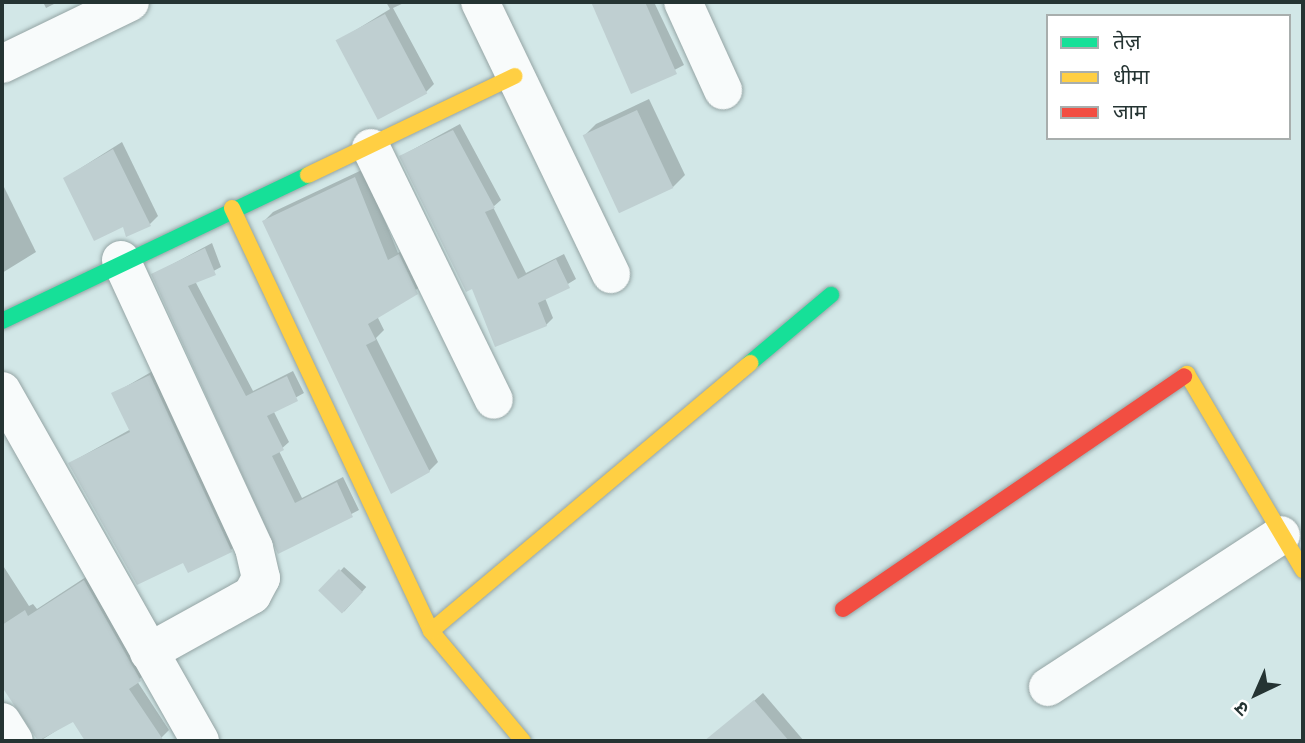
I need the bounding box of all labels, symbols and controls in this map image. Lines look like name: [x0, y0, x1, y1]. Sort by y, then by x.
legend: [1046, 14, 1291, 140]
text: तेज़: [1113, 28, 1141, 55]
text: धीमा: [1113, 63, 1149, 90]
text: जाम: [1113, 98, 1147, 125]
north arrow: [1221, 659, 1291, 729]
text: उ: [1229, 697, 1254, 722]

